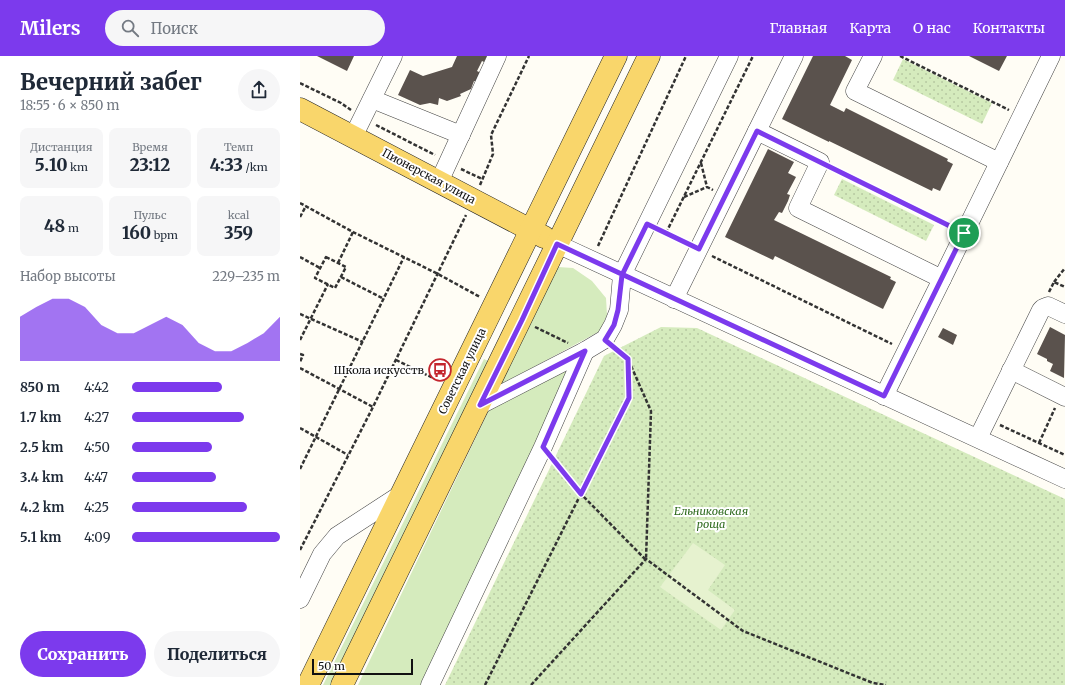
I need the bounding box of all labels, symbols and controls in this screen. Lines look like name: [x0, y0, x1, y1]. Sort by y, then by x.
search box: [105, 10, 385, 46]
text: Milers: [20, 16, 81, 40]
icon: search: [119, 17, 141, 39]
text: Поиск: [151, 19, 198, 38]
text: Главная: [769, 19, 827, 37]
text: Карта: [849, 19, 891, 37]
text: О нас: [913, 19, 951, 37]
text: Контакты: [973, 19, 1045, 37]
text: Вечерний забег: [20, 68, 202, 96]
button: share: [238, 69, 280, 111]
text: 18:55 · 6 × 850 m: [20, 97, 119, 114]
text: Дистанция: [30, 140, 92, 154]
text: Время: [132, 140, 168, 154]
text: Темп: [224, 140, 253, 154]
street label: Пионерская улица: [380, 145, 478, 207]
text: 5.10: [35, 154, 67, 176]
text: 23:12: [130, 154, 170, 176]
text: 4:33: [210, 154, 243, 176]
text: km: [67, 160, 88, 174]
text: /km: [243, 160, 268, 174]
text: Пульс: [133, 208, 167, 222]
text: kcal: [228, 208, 249, 222]
text: 48: [44, 215, 65, 237]
pin: [947, 216, 981, 250]
text: m: [65, 221, 79, 235]
text: 160: [122, 222, 151, 244]
text: 359: [224, 222, 253, 244]
icon: arrive: [953, 222, 975, 244]
text: bpm: [151, 228, 178, 242]
text: Набор высоты: [20, 268, 116, 285]
text: 229–235 m: [212, 268, 280, 285]
street label: Советская улица: [435, 326, 489, 416]
bus stop icon: Школа искусств: [427, 357, 453, 383]
place label: Школа искусств: [333, 363, 425, 377]
text: 850 m: [20, 379, 60, 396]
text: 4:42: [84, 379, 109, 396]
text: 1.7 km: [20, 409, 61, 426]
text: 4:27: [84, 409, 109, 426]
text: 2.5 km: [20, 439, 63, 456]
text: 4:50: [84, 439, 110, 456]
text: 3.4 km: [20, 469, 63, 486]
text: 4:47: [84, 469, 108, 486]
text: 4.2 km: [20, 499, 64, 516]
text: 4:25: [84, 499, 109, 516]
park label: Ельниковская роща: [674, 504, 748, 531]
text: 5.1 km: [20, 529, 61, 546]
text: 4:09: [84, 529, 111, 546]
button: Сохранить: [20, 631, 146, 677]
button: Поделиться: [154, 631, 280, 677]
scale bar: [312, 657, 413, 676]
text: 50 m: [318, 659, 345, 673]

